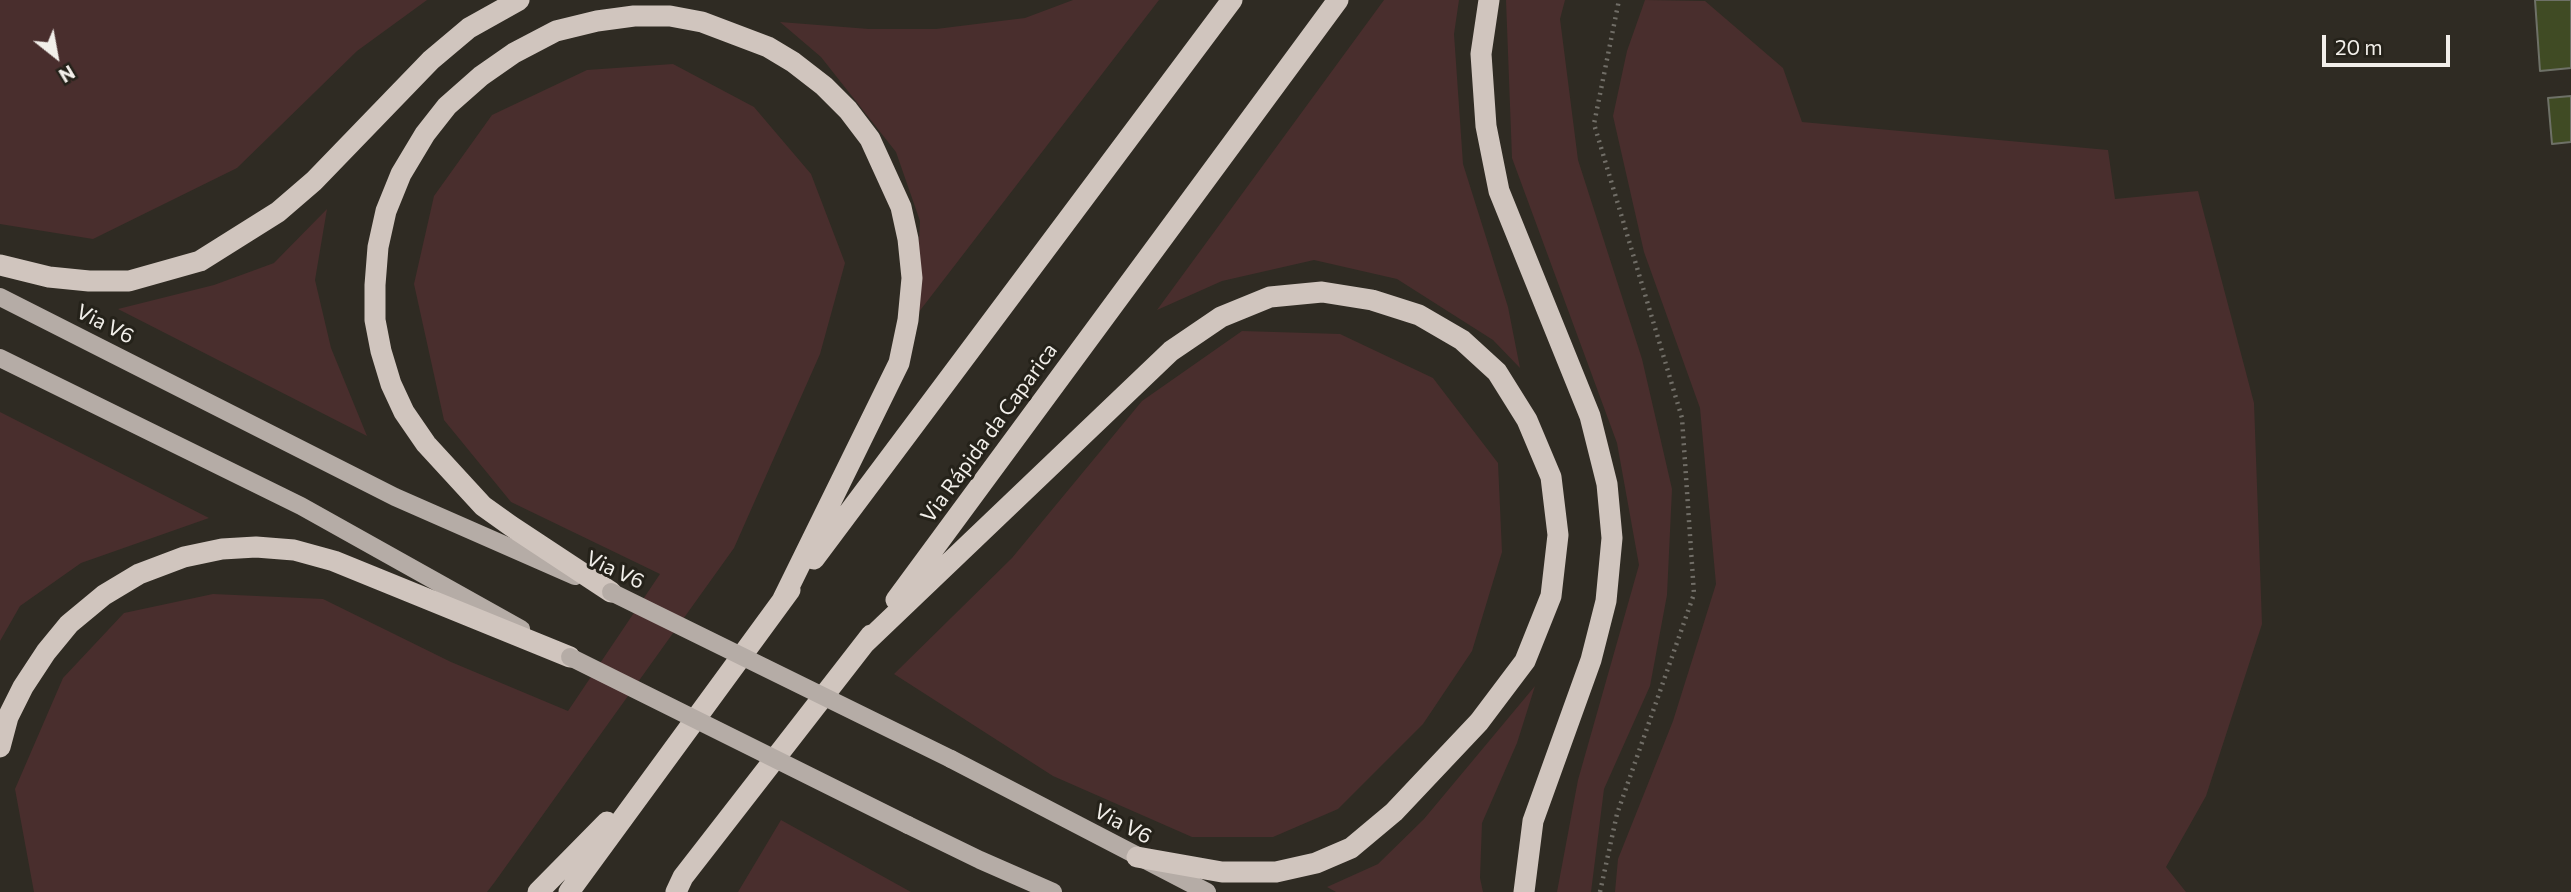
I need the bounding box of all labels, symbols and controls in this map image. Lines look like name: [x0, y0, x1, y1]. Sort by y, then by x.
north arrow: [21, 21, 91, 91]
scale bar: [2326, 21, 2454, 65]
text: 20 m: [2335, 34, 2383, 59]
text: N: [55, 61, 79, 88]
street label: Via V6: [72, 299, 138, 349]
street label: Via Rápida da Caparica: [915, 338, 1063, 528]
street label: Via V6: [582, 546, 648, 594]
street label: Via V6: [1090, 798, 1156, 850]

